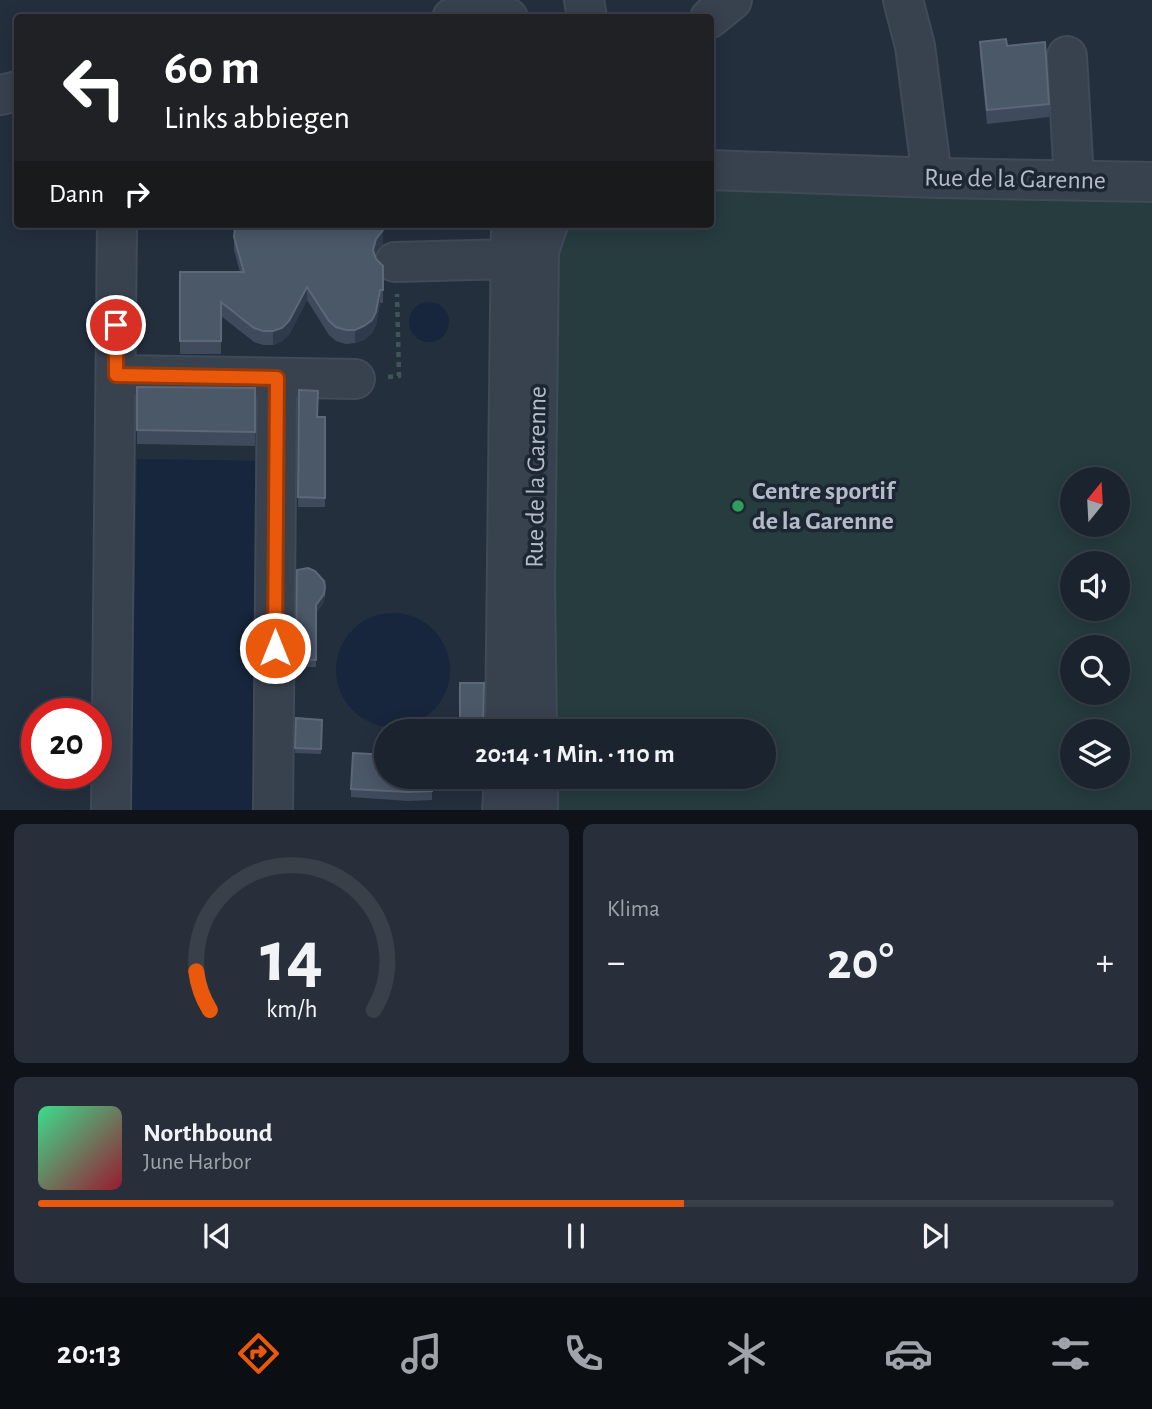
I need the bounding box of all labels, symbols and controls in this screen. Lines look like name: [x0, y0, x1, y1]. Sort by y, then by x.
icon: left: [49, 42, 140, 133]
text: 60 m: [164, 44, 260, 93]
text: Links abbiegen: [164, 102, 350, 134]
street label: Rue de la Garenne: [924, 164, 1106, 194]
icon: right: [118, 175, 156, 213]
text: Dann: [49, 181, 104, 207]
pin: [86, 295, 146, 355]
icon: arrive: [97, 306, 135, 344]
street label: Rue de la Garenne: [521, 386, 551, 568]
north arrow: [1060, 467, 1130, 537]
map controls: [1060, 467, 1130, 789]
place label: Centre sportif de la Garenne: [752, 478, 897, 534]
marker: Centre sportif de la Garenne: [730, 498, 746, 514]
button: sound: [1060, 551, 1130, 621]
position arrow: [238, 611, 312, 685]
button: search: [1060, 635, 1130, 705]
speed limit sign: 20: [21, 698, 112, 789]
button: layers: [1060, 719, 1130, 789]
text: 20:14 · 1 Min. · 110 m: [475, 741, 675, 767]
text: Klima: [607, 898, 660, 921]
text: 14: [260, 922, 323, 995]
text: 20°: [827, 936, 894, 988]
text: −: [607, 944, 625, 982]
text: +: [1096, 944, 1114, 982]
text: km/h: [266, 996, 317, 1021]
text: Northbound: [143, 1120, 272, 1146]
text: June Harbor: [143, 1151, 251, 1174]
icon: previous: [198, 1217, 236, 1255]
icon: pause: [557, 1217, 595, 1255]
icon: next: [916, 1217, 954, 1255]
icon: directions: [234, 1329, 283, 1378]
icon: music: [397, 1329, 446, 1378]
icon: phone: [559, 1329, 608, 1378]
icon: climate: [722, 1329, 771, 1378]
icon: car: [884, 1329, 933, 1378]
icon: filters: [1046, 1329, 1095, 1378]
text: 20:13: [57, 1337, 121, 1369]

